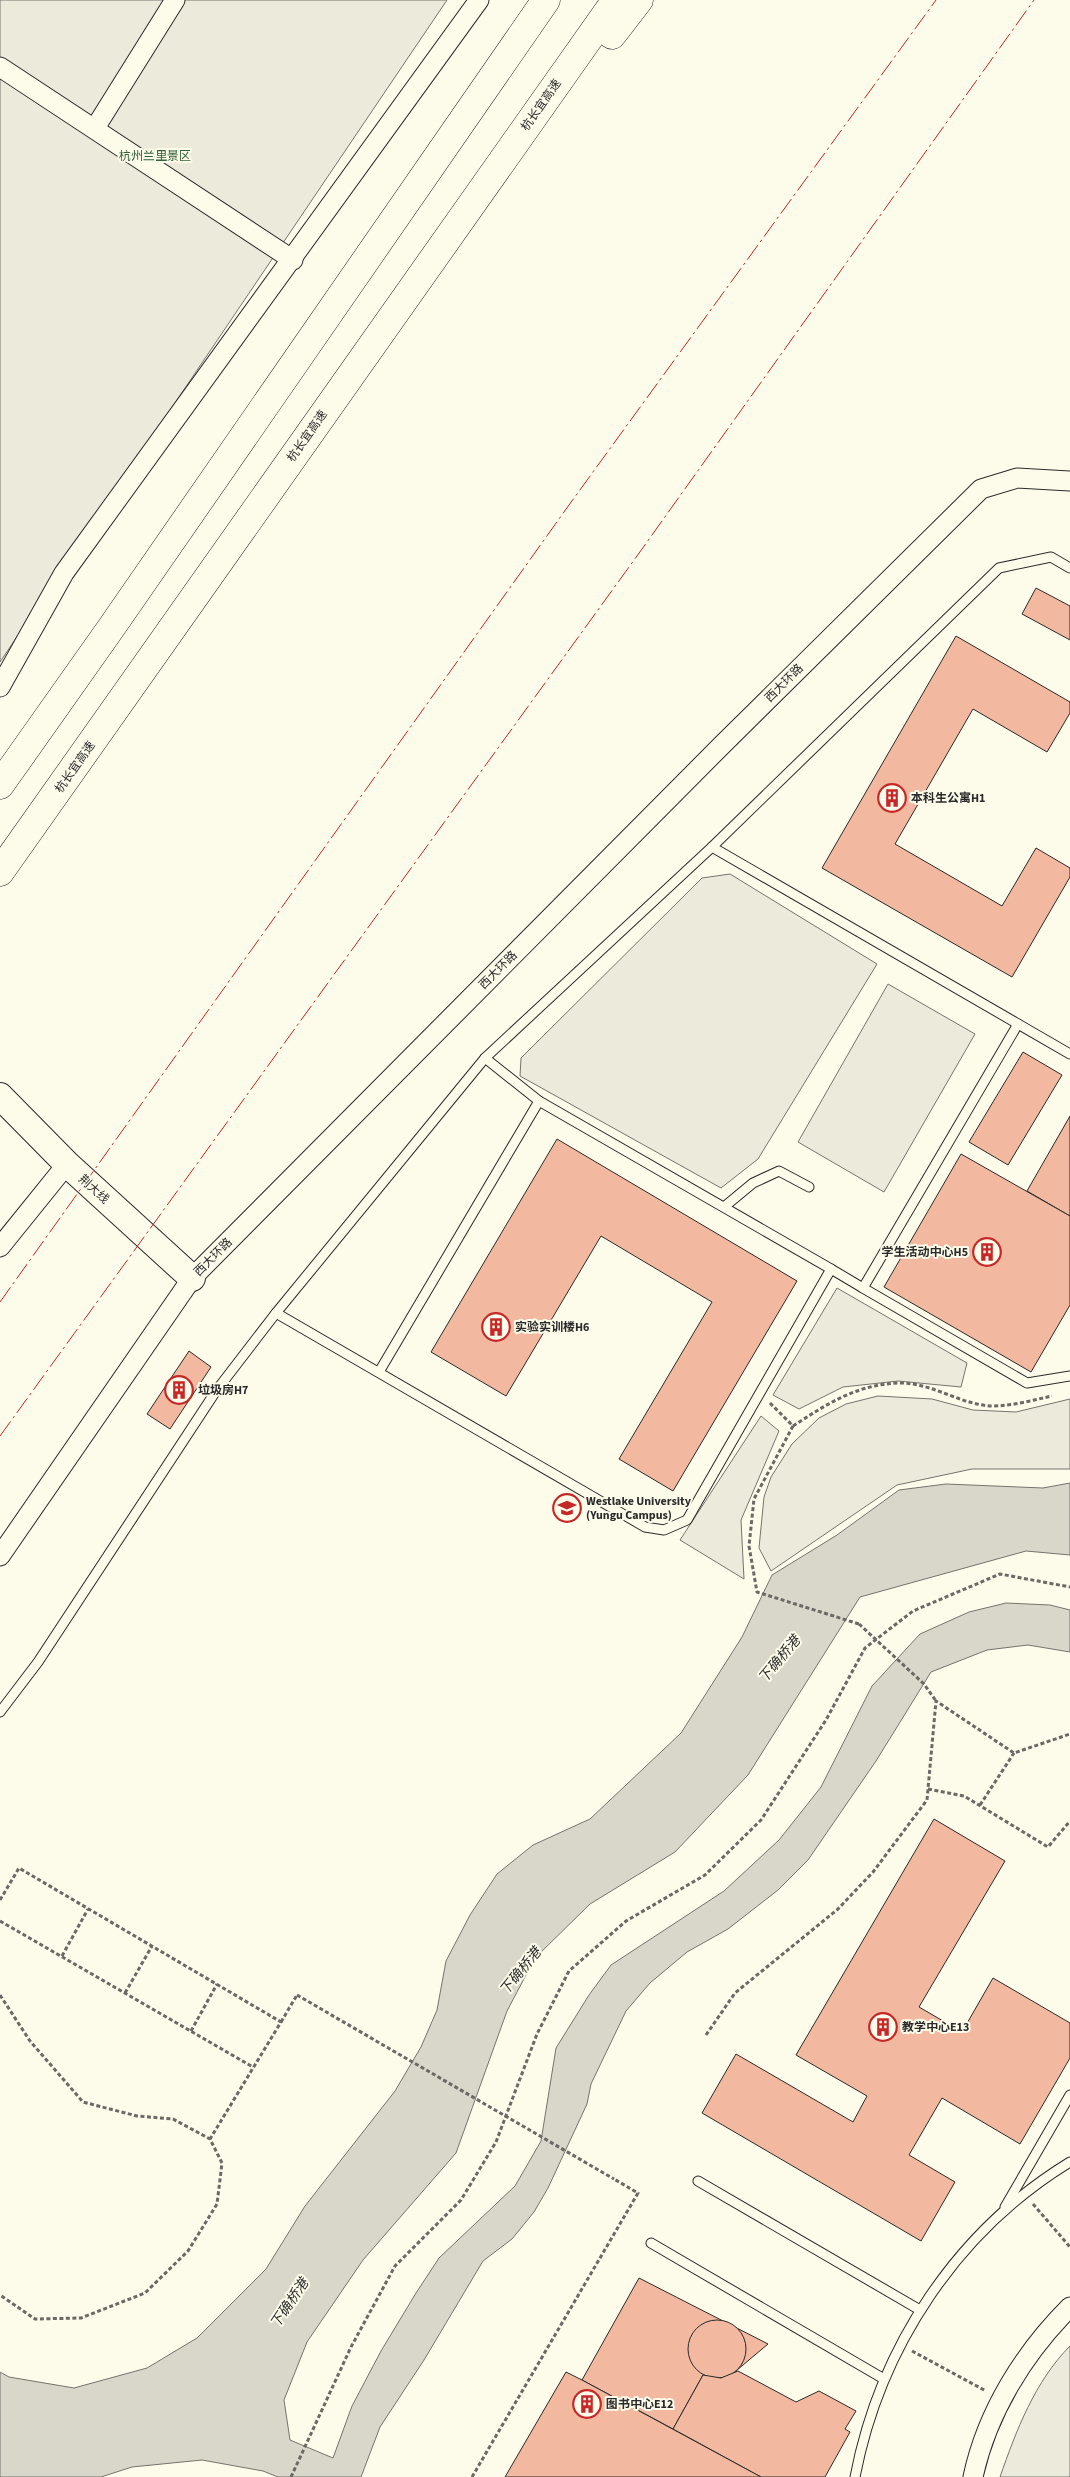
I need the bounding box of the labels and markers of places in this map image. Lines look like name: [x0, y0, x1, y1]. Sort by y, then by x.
building icon: 本科生公寓H1: [877, 783, 907, 813]
place label: 本科生公寓H1: [911, 790, 985, 807]
building icon: 学生活动中心H5: [972, 1237, 1002, 1267]
place label: 学生活动中心H5: [882, 1244, 968, 1261]
building icon: 实验实训楼H6: [481, 1312, 511, 1342]
place label: 实验实训楼H6: [515, 1319, 589, 1336]
building icon: 垃圾房H7: [164, 1375, 194, 1405]
place label: 垃圾房H7: [198, 1382, 248, 1399]
school or university icon: Westlake University (Yungu Campus): [552, 1493, 582, 1523]
place label: Westlake University (Yungu Campus): [586, 1493, 692, 1524]
building icon: 教学中心E13: [868, 2012, 898, 2042]
place label: 教学中心E13: [902, 2019, 969, 2036]
building icon: 图书中心E12: [572, 2389, 602, 2419]
place label: 图书中心E12: [606, 2396, 673, 2413]

